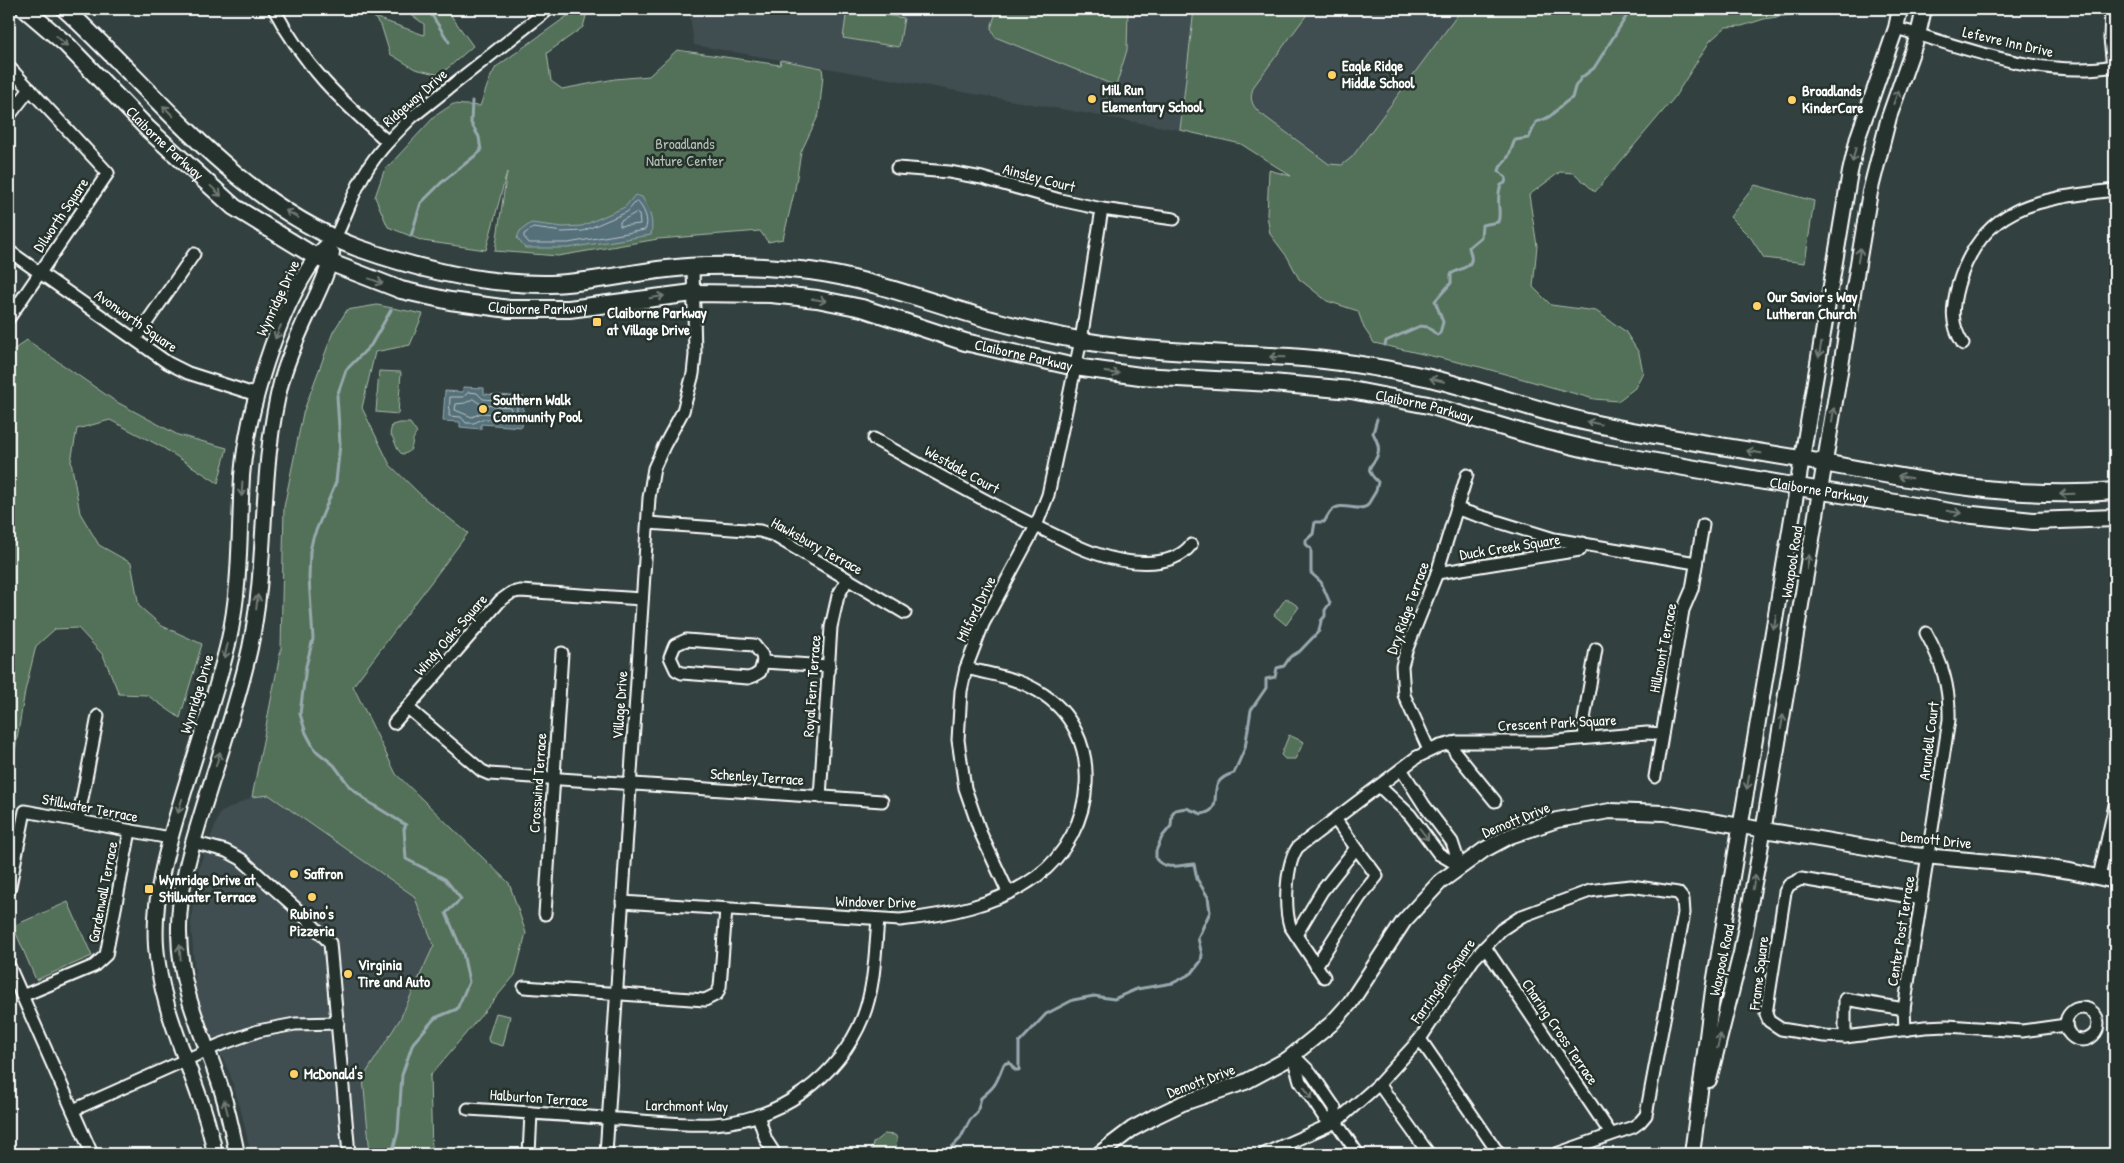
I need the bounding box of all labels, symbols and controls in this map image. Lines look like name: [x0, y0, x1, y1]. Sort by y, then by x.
street label: Lefevre Inn Drive: [1961, 21, 2056, 62]
one-way arrow: [55, 35, 68, 47]
place label: Eagle Ridge Middle School: [1342, 55, 1415, 93]
street label: Ridgeway Drive: [378, 64, 452, 132]
marker: Eagle Ridge Middle School: [1326, 69, 1338, 81]
place label: Mill Run Elementary School: [1102, 79, 1204, 118]
place label: Broadlands KinderCare: [1802, 80, 1863, 118]
one-way arrow: [1892, 90, 1901, 105]
marker: Mill Run Elementary School: [1086, 93, 1098, 105]
marker: Broadlands KinderCare: [1786, 94, 1798, 106]
street label: Claiborne Parkway: [121, 101, 209, 185]
one-way arrow: [162, 104, 174, 117]
park label: Broadlands Nature Center: [646, 133, 724, 171]
one-way arrow: [1849, 147, 1858, 163]
street label: Ainsley Court: [1001, 158, 1078, 197]
street label: Dilworth Square: [28, 173, 93, 256]
one-way arrow: [210, 185, 222, 197]
one-way arrow: [286, 209, 300, 219]
one-way arrow: [1855, 247, 1865, 263]
street label: Wynridge Drive: [251, 256, 304, 339]
one-way arrow: [368, 277, 383, 286]
street label: Avonworth Square: [90, 284, 182, 357]
place label: Our Savior's Way Lutheran Church: [1767, 286, 1858, 324]
one-way arrow: [648, 292, 664, 302]
street label: Claiborne Parkway: [487, 295, 589, 319]
one-way arrow: [810, 295, 826, 305]
marker: Our Savior's Way Lutheran Church: [1751, 300, 1763, 312]
place label: Claiborne Parkway at Village Drive: [607, 302, 708, 341]
marker: Claiborne Parkway at Village Drive: [591, 316, 603, 328]
one-way arrow: [273, 324, 283, 339]
street label: Claiborne Parkway: [973, 334, 1075, 376]
one-way arrow: [1815, 341, 1825, 357]
one-way arrow: [1269, 352, 1285, 361]
one-way arrow: [1103, 368, 1119, 378]
one-way arrow: [1430, 375, 1446, 384]
street label: Claiborne Parkway: [1374, 384, 1476, 428]
place label: Southern Walk Community Pool: [493, 389, 583, 428]
marker: Southern Walk Community Pool: [477, 403, 489, 415]
one-way arrow: [1828, 408, 1838, 424]
one-way arrow: [1586, 418, 1602, 428]
street label: Westdale Court: [921, 440, 1004, 499]
one-way arrow: [1746, 446, 1762, 456]
street label: Claiborne Parkway: [1768, 471, 1870, 508]
one-way arrow: [1898, 472, 1914, 482]
one-way arrow: [237, 481, 246, 497]
one-way arrow: [2059, 489, 2075, 498]
one-way arrow: [1946, 508, 1962, 518]
street label: Hawksbury Terrace: [768, 512, 867, 579]
street label: Waxpool Road: [1775, 524, 1808, 599]
street label: Duck Creek Square: [1458, 528, 1562, 565]
one-way arrow: [1803, 554, 1813, 570]
street label: Dry Ridge Terrace: [1381, 559, 1434, 657]
street label: Milford Drive: [951, 572, 1001, 645]
street label: Windy Oaks Square: [409, 589, 492, 680]
one-way arrow: [252, 594, 262, 610]
street label: Hillmont Terrace: [1644, 601, 1681, 694]
one-way arrow: [1770, 613, 1780, 629]
street label: Royal Fern Terrace: [797, 634, 826, 738]
one-way arrow: [221, 642, 230, 658]
street label: Wynridge Drive: [175, 652, 219, 736]
street label: Village Drive: [607, 670, 632, 740]
street label: Arundell Court: [1913, 700, 1944, 781]
street label: Crescent Park Square: [1497, 709, 1617, 736]
one-way arrow: [1777, 715, 1787, 731]
street label: Crosswind Terrace: [524, 732, 551, 834]
one-way arrow: [213, 752, 223, 768]
street label: Schenley Terrace: [710, 763, 805, 790]
one-way arrow: [1743, 774, 1753, 790]
street label: Stillwater Terrace: [40, 788, 140, 827]
street label: Demott Drive: [1479, 796, 1553, 843]
one-way arrow: [174, 798, 184, 814]
street label: Demott Drive: [1899, 825, 1973, 854]
one-way arrow: [1419, 827, 1429, 841]
street label: Gardenwall Terrace: [82, 840, 123, 944]
place label: Saffron: [304, 863, 343, 884]
marker: Saffron: [288, 868, 300, 880]
place label: Wynridge Drive at Stillwater Terrace: [159, 869, 256, 907]
street label: Center Post Terrace: [1881, 874, 1920, 987]
one-way arrow: [1749, 875, 1759, 891]
marker: Wynridge Drive at Stillwater Terrace: [143, 883, 155, 895]
street label: Windover Drive: [835, 890, 917, 913]
marker: Rubino's Pizzeria: [306, 891, 318, 903]
place label: Rubino's Pizzeria: [290, 903, 334, 941]
street label: Waxpool Road: [1704, 922, 1739, 997]
street label: Farringdon Square: [1405, 934, 1480, 1028]
street label: Frame Square: [1743, 935, 1773, 1012]
one-way arrow: [175, 944, 185, 960]
place label: Virginia Tire and Auto: [357, 954, 430, 992]
marker: Virginia Tire and Auto: [342, 968, 354, 980]
street label: Charing Cross Terrace: [1517, 975, 1604, 1089]
one-way arrow: [1715, 1034, 1725, 1050]
street label: Demott Drive: [1164, 1058, 1238, 1103]
place label: McDonald's: [304, 1063, 363, 1084]
marker: McDonald's: [288, 1068, 300, 1080]
street label: Halburton Terrace: [489, 1084, 589, 1111]
one-way arrow: [1303, 1086, 1313, 1100]
street label: Larchmont Way: [646, 1094, 728, 1117]
one-way arrow: [221, 1099, 231, 1115]

